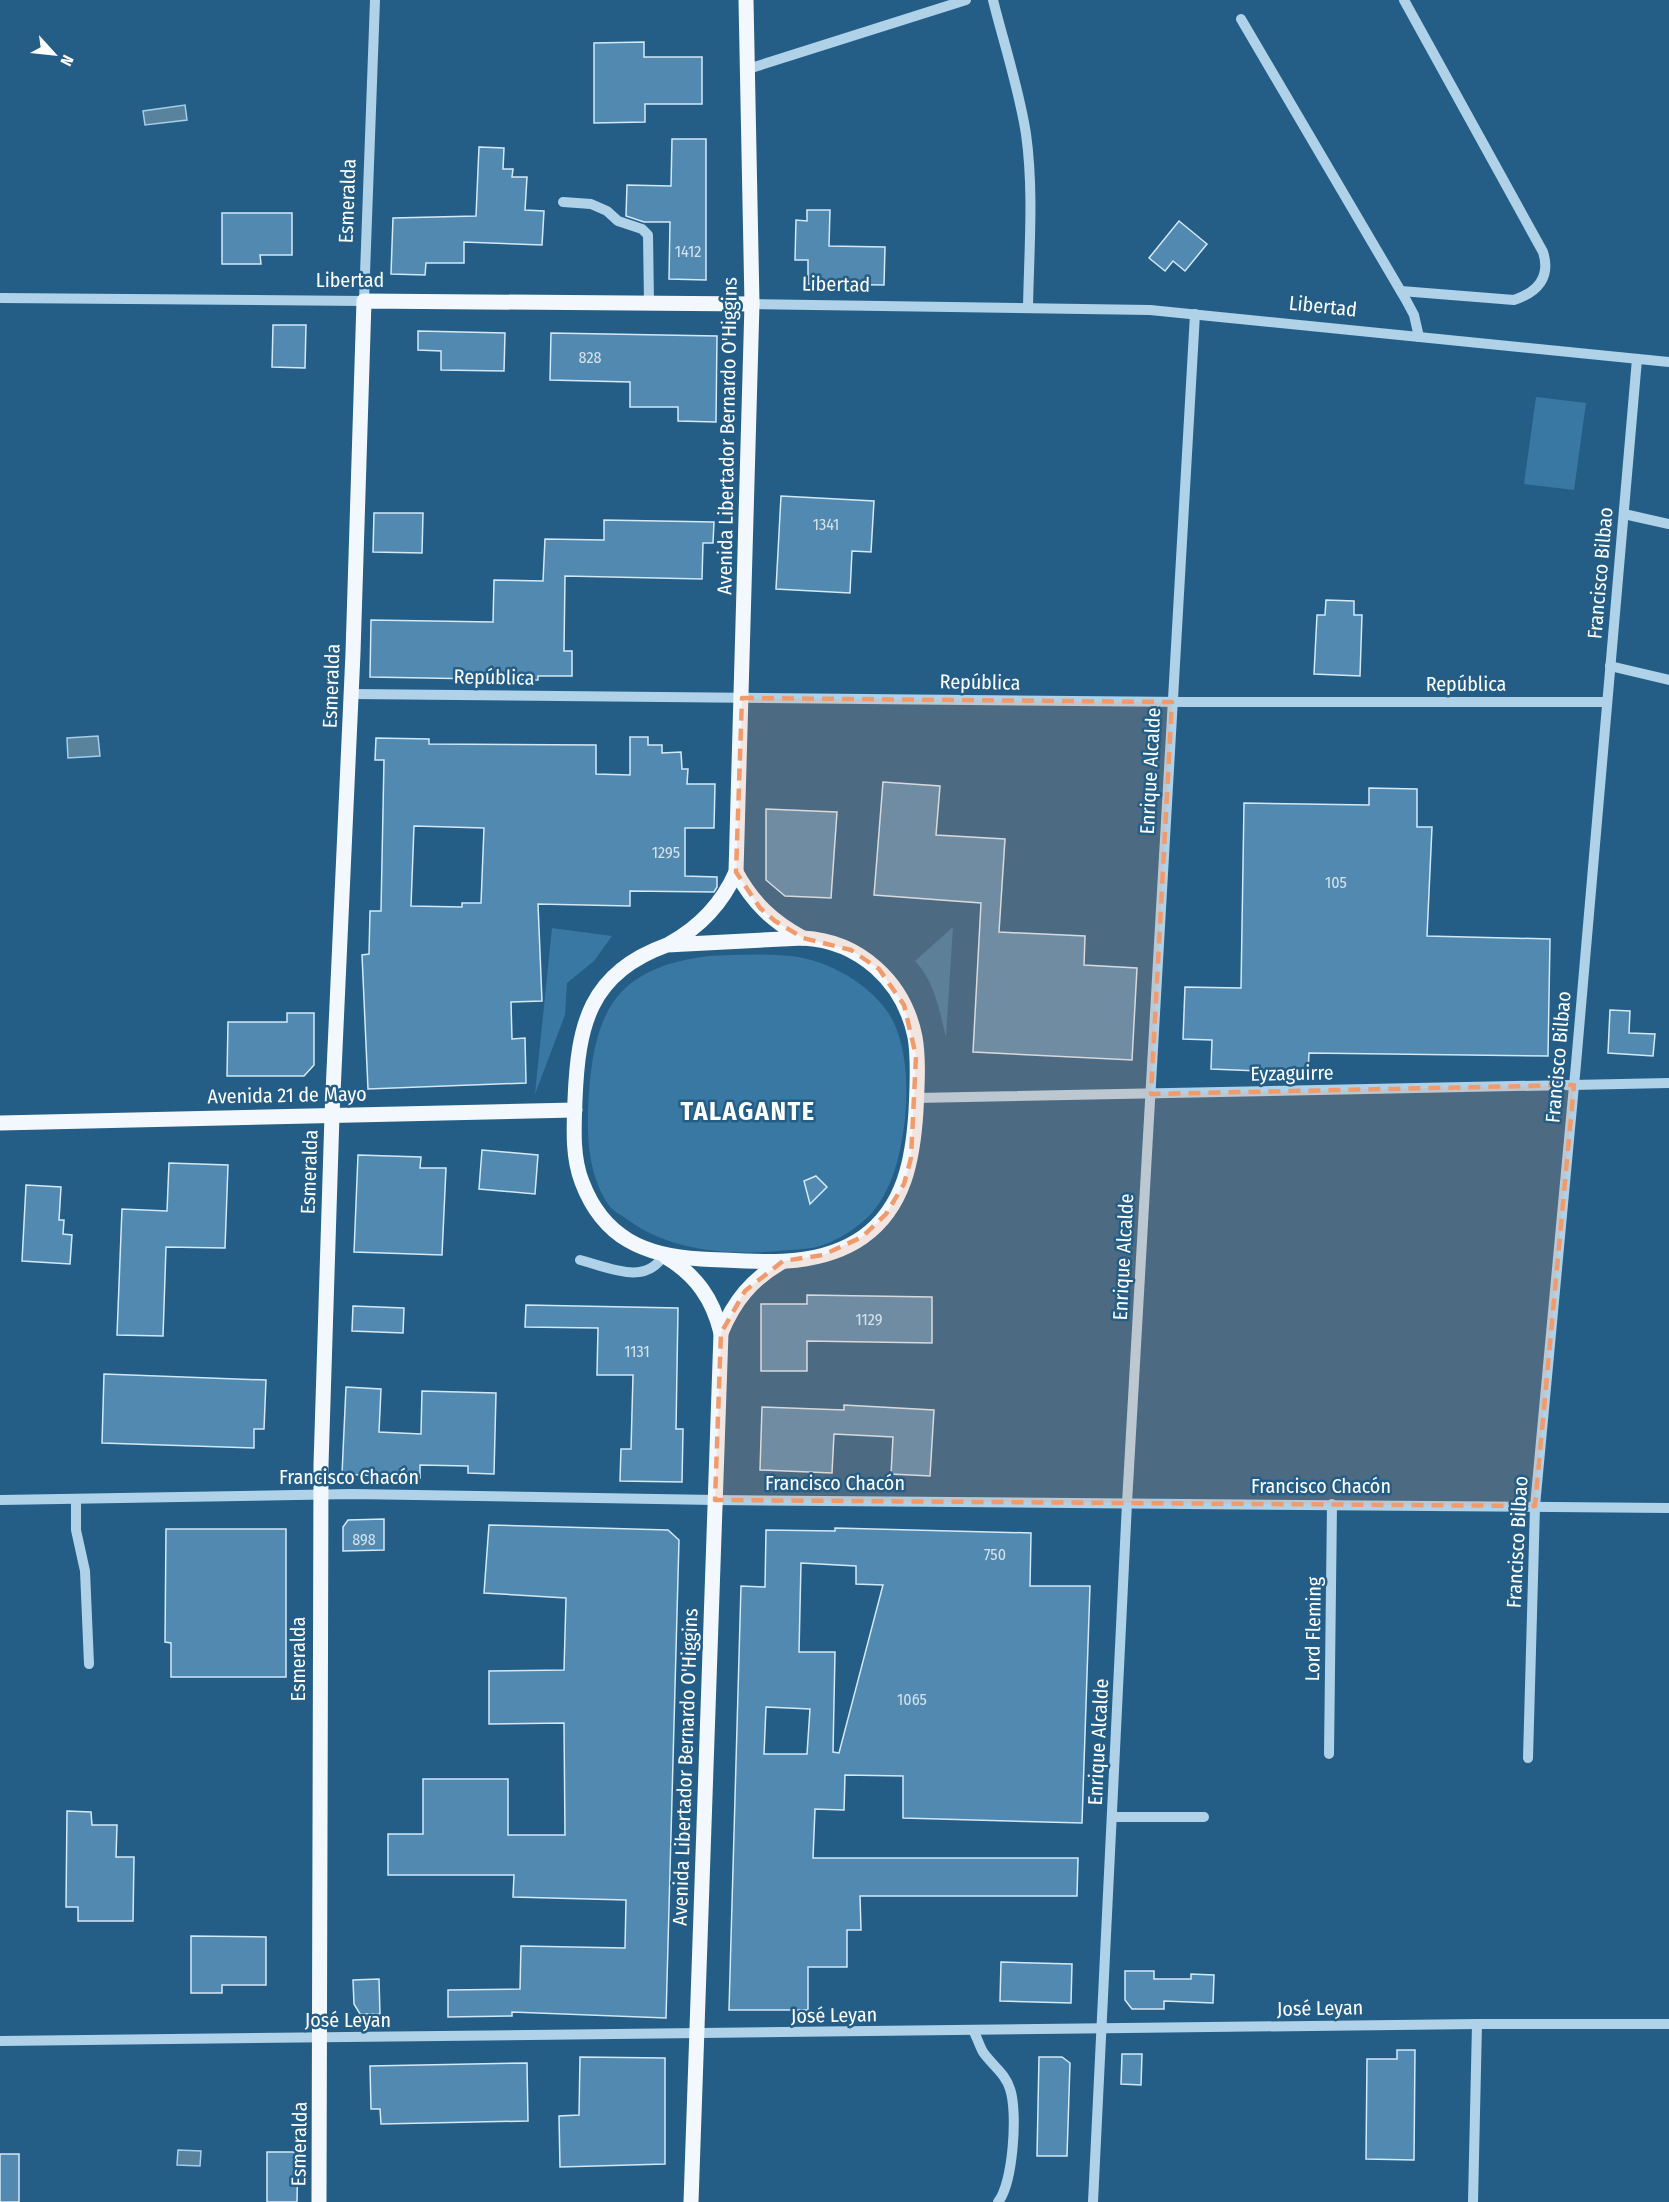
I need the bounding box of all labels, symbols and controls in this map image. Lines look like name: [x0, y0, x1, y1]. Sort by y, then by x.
north arrow: [24, 24, 84, 84]
text: N: [56, 52, 78, 69]
street label: Esmeralda: [334, 158, 360, 244]
house number: 1412: [675, 242, 701, 261]
street label: Libertad: [316, 268, 384, 292]
street label: Libertad: [802, 271, 870, 297]
street label: Avenida Libertador Bernardo O'Higgins: [712, 277, 742, 595]
street label: Libertad: [1288, 290, 1358, 322]
house number: 828: [579, 348, 601, 367]
street label: Francisco Bilbao: [1582, 506, 1618, 640]
house number: 1341: [813, 515, 839, 534]
street label: Esmeralda: [318, 643, 344, 729]
street label: República: [453, 664, 535, 690]
street label: República: [939, 669, 1021, 695]
street label: República: [1426, 672, 1506, 696]
street label: Enrique Alcalde: [1135, 707, 1165, 835]
house number: 1295: [652, 843, 680, 862]
house number: 105: [1325, 873, 1347, 892]
street label: Francisco Bilbao: [1540, 990, 1576, 1124]
street label: Eyzaguirre: [1250, 1060, 1334, 1086]
street label: Avenida 21 de Mayo: [207, 1082, 367, 1108]
district label: TALAGANTE: [680, 1096, 816, 1127]
street label: Esmeralda: [296, 1129, 322, 1215]
street label: Enrique Alcalde: [1108, 1193, 1138, 1321]
house number: 1129: [856, 1310, 883, 1329]
house number: 1131: [624, 1342, 650, 1361]
street label: Francisco Chacón: [279, 1465, 419, 1489]
street label: Francisco Chacón: [765, 1471, 905, 1495]
street label: Francisco Chacón: [1251, 1474, 1391, 1498]
street label: Francisco Bilbao: [1502, 1475, 1532, 1609]
house number: 898: [352, 1530, 376, 1549]
house number: 750: [984, 1545, 1006, 1564]
street label: Lord Fleming: [1300, 1576, 1326, 1682]
street label: Avenida Libertador Bernardo O'Higgins: [667, 1608, 703, 1926]
street label: Esmeralda: [286, 1617, 310, 1701]
street label: Enrique Alcalde: [1083, 1678, 1113, 1806]
house number: 1065: [897, 1690, 927, 1709]
street label: José Leyan: [1277, 1995, 1363, 2021]
street label: José Leyan: [791, 2002, 877, 2028]
street label: José Leyan: [305, 2008, 391, 2032]
street label: Esmeralda: [286, 2101, 312, 2187]

